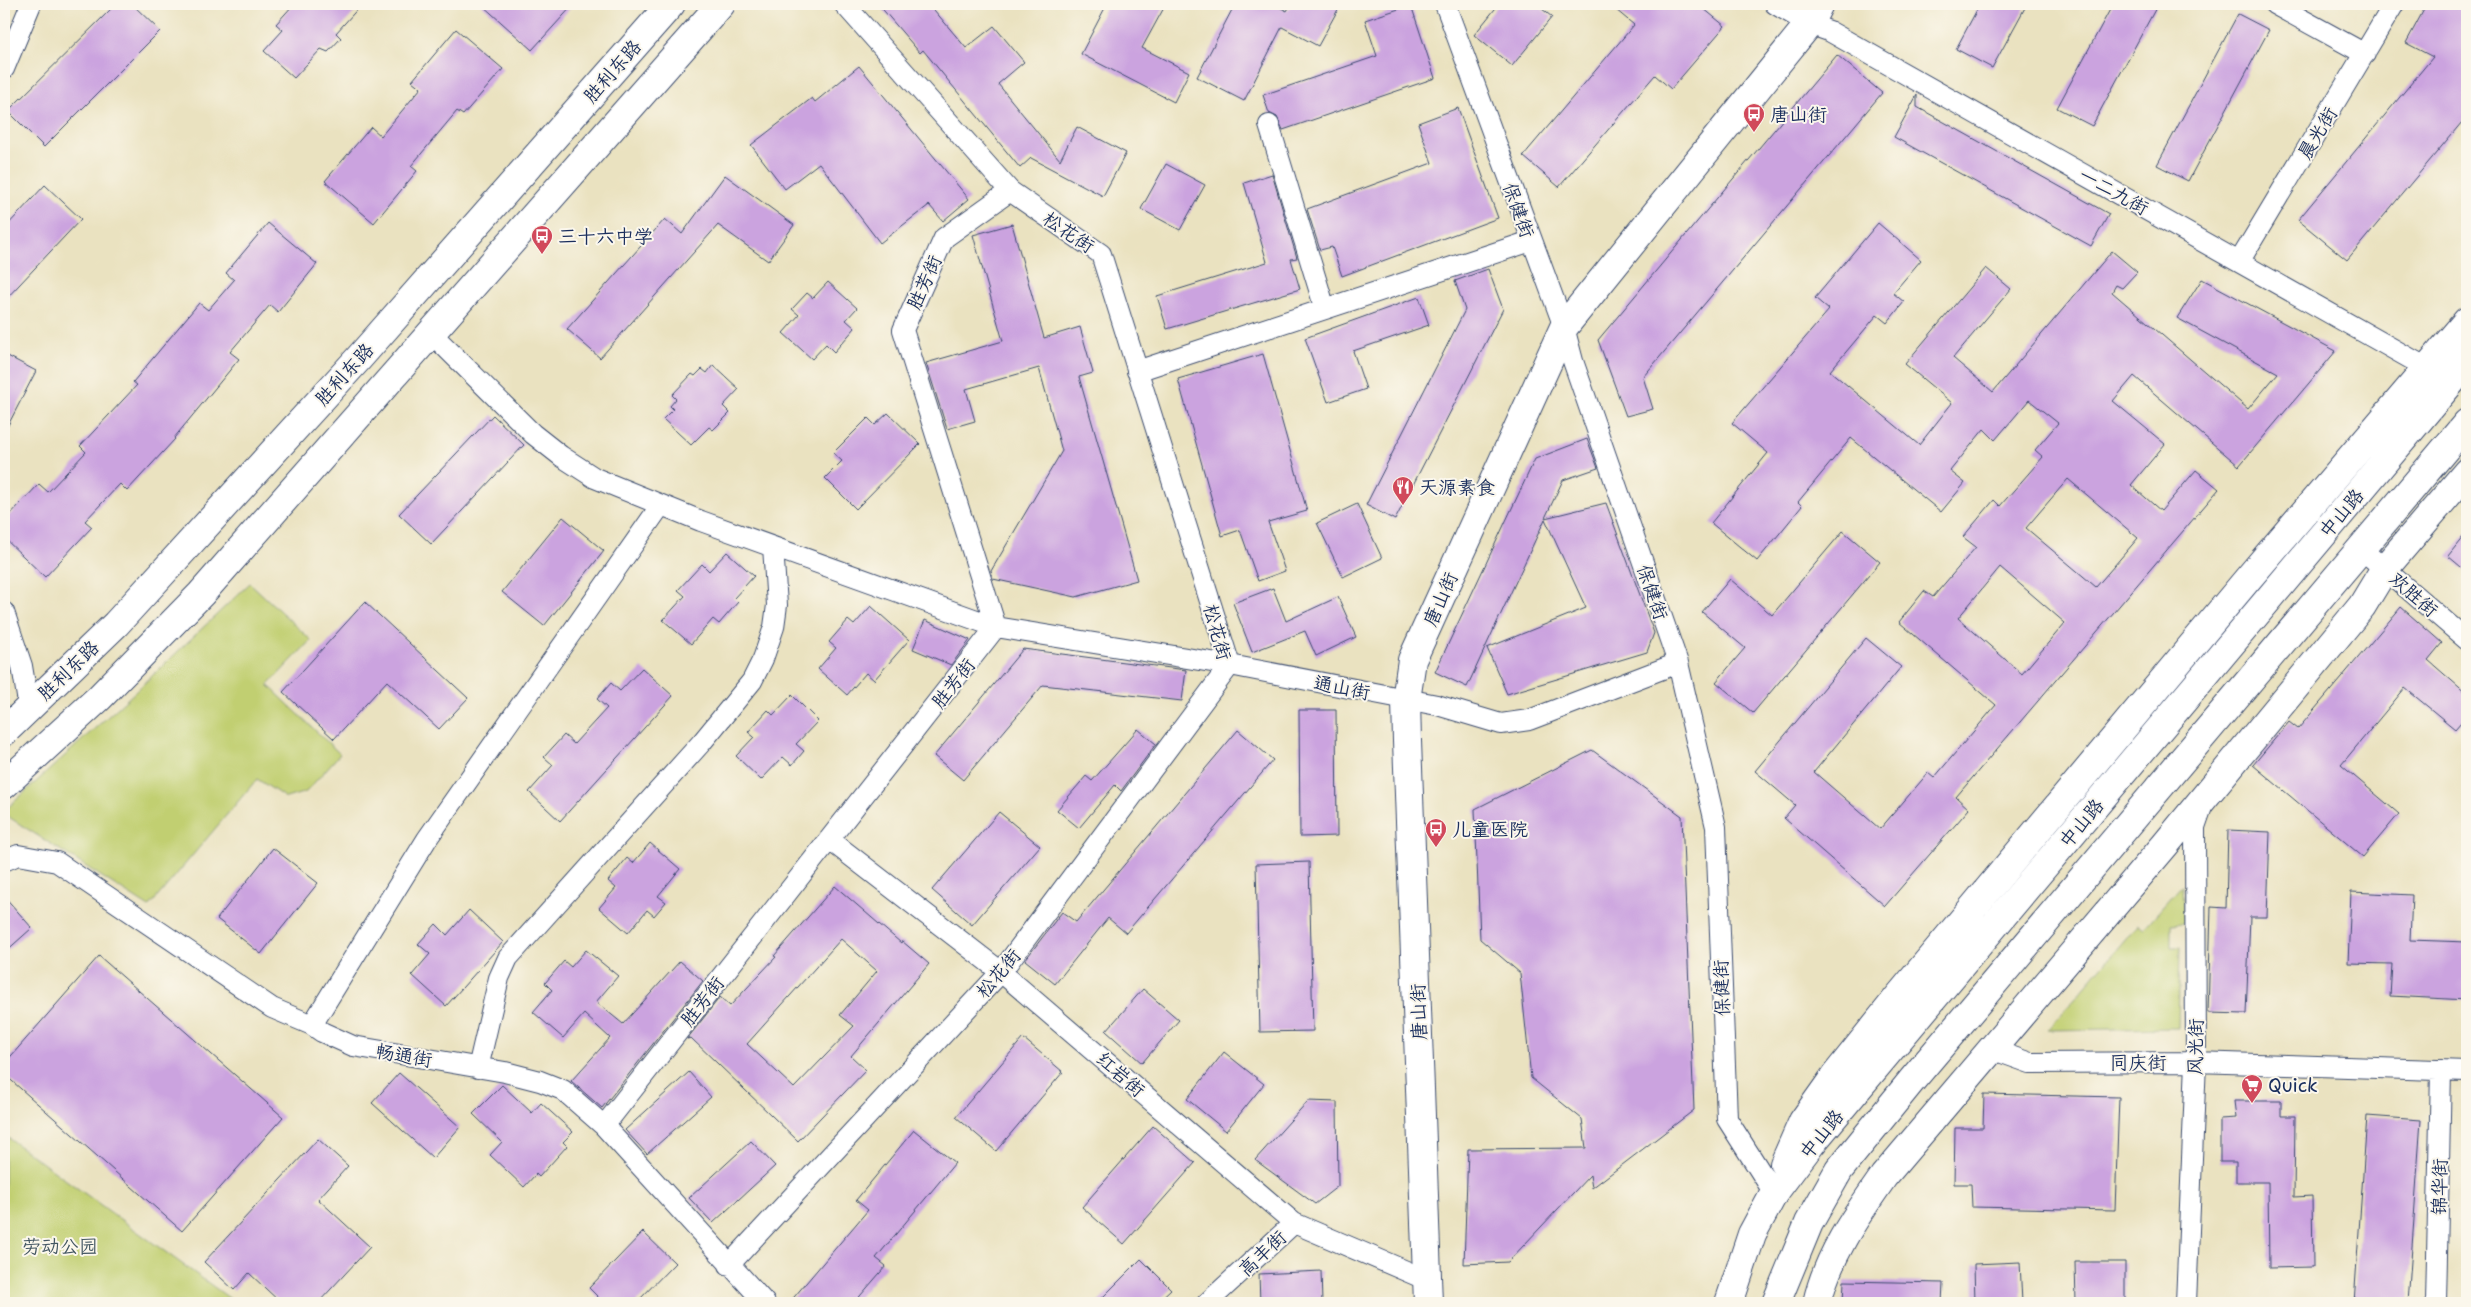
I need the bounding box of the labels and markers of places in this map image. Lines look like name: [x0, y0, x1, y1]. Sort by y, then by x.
bus stop icon: 唐山街: [1742, 102, 1766, 133]
place label: 唐山街: [1770, 102, 1827, 127]
bus stop icon: 三十六中学: [530, 224, 554, 255]
place label: 三十六中学: [558, 224, 653, 249]
restaurant icon: 天源素食: [1391, 475, 1415, 506]
place label: 天源素食: [1419, 475, 1495, 500]
bus stop icon: 儿童医院: [1424, 817, 1448, 848]
place label: 儿童医院: [1452, 817, 1528, 842]
supermarket icon: Quick: [2240, 1073, 2264, 1104]
place label: Quick: [2268, 1073, 2318, 1098]

